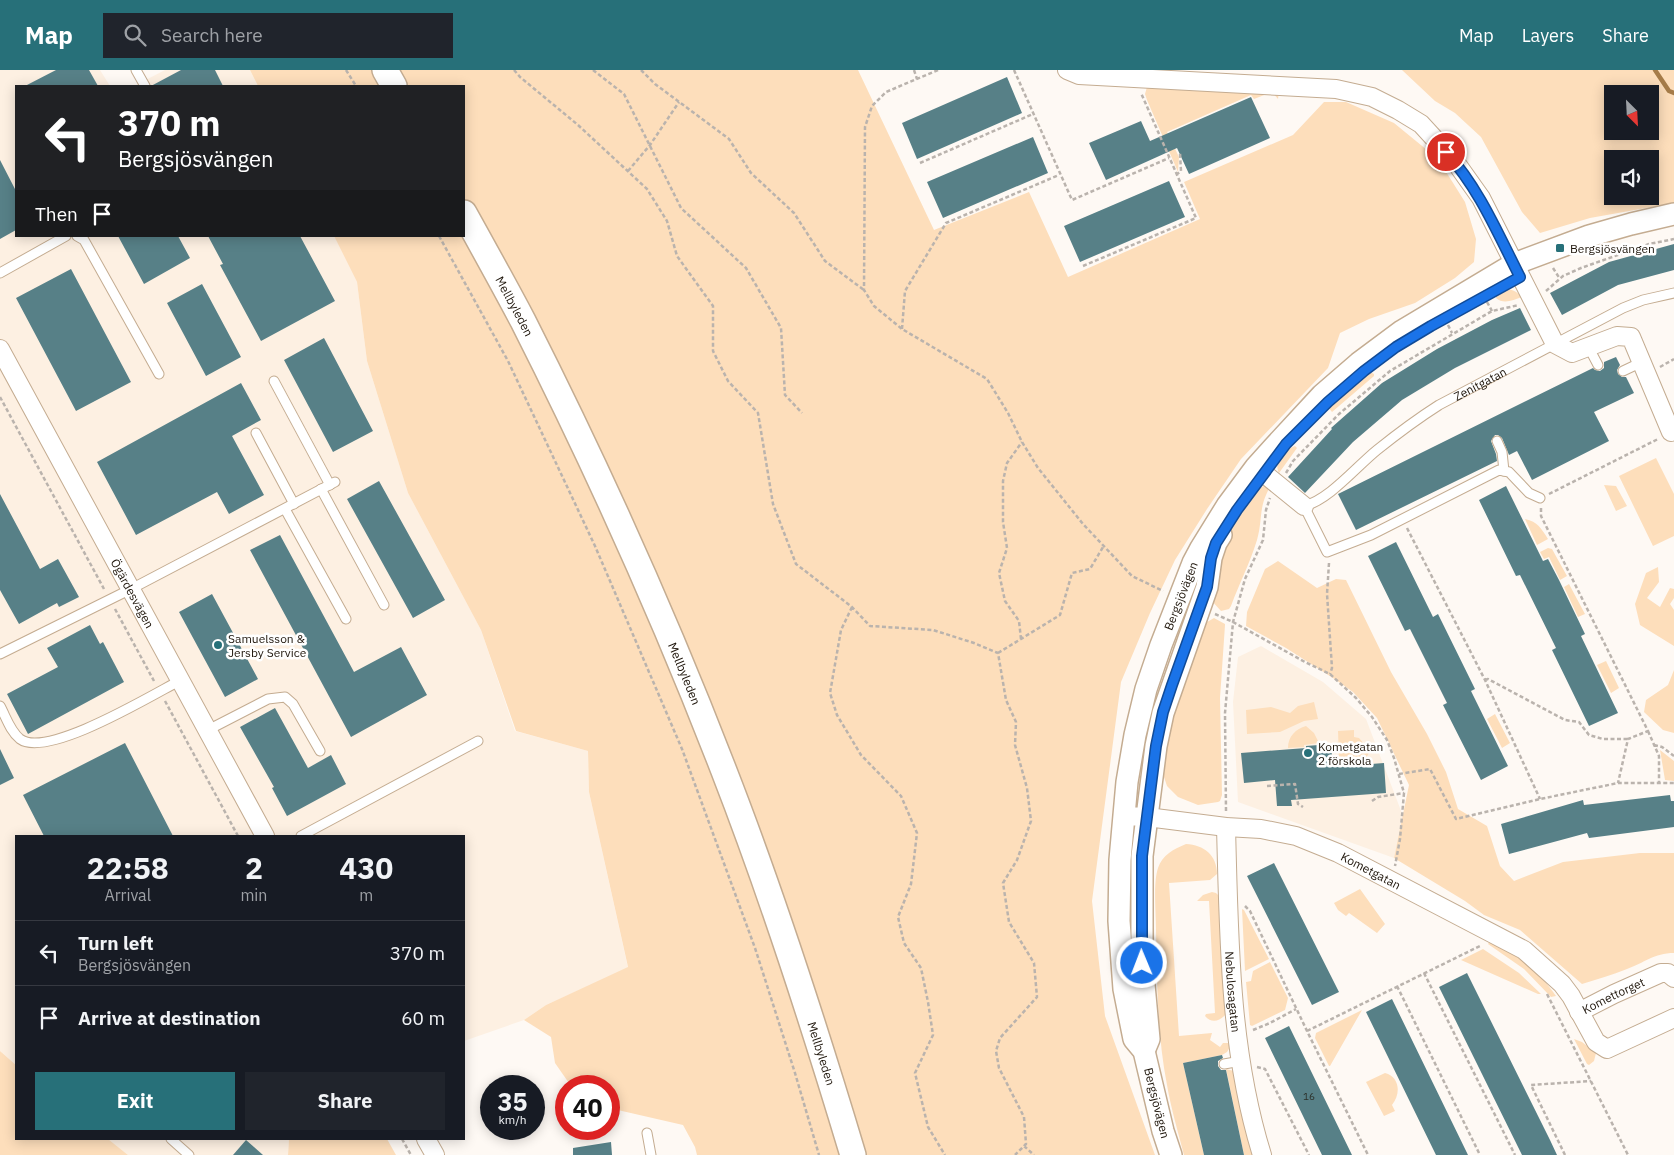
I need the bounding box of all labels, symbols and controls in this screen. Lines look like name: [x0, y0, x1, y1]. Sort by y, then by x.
search box: [103, 13, 453, 58]
text: Map: [25, 19, 73, 51]
icon: search: [121, 21, 149, 49]
text: Search here: [161, 23, 263, 47]
text: Map: [1459, 24, 1494, 47]
text: Layers: [1522, 24, 1574, 47]
text: Share: [1602, 24, 1649, 47]
north arrow: [1604, 85, 1659, 140]
map controls: [1604, 85, 1659, 205]
text: 370 m: [118, 100, 221, 146]
icon: left: [35, 105, 100, 170]
pin: [1425, 131, 1467, 173]
icon: arrive: [1432, 138, 1460, 166]
text: Bergsjösvängen: [118, 144, 274, 173]
button: sound: [1604, 150, 1659, 205]
icon: arrive: [88, 200, 116, 228]
text: Then: [35, 202, 78, 226]
place label: Bergsjösvängen: [1570, 241, 1655, 256]
marker: Bergsjösvängen: [1554, 242, 1566, 254]
street label: Mellbyleden: [493, 273, 537, 339]
street label: Zenitgatan: [1451, 363, 1509, 404]
street label: Ögärdesvägen: [108, 556, 158, 630]
street label: Bergsjövägen: [1160, 559, 1200, 632]
place label: Samuelsson & Jersby Service: [228, 631, 307, 660]
marker: Samuelsson & Jersby Service: [212, 639, 224, 651]
street label: Mellbyleden: [665, 640, 704, 707]
place label: Kometgatan 2 förskola: [1318, 739, 1383, 768]
marker: Kometgatan 2 förskola: [1302, 747, 1314, 759]
text: 22:58: [87, 848, 169, 887]
text: 2: [245, 848, 263, 887]
text: 430: [339, 848, 393, 887]
street label: Kometgatan: [1339, 848, 1404, 892]
text: Arrival: [104, 885, 151, 905]
text: min: [240, 885, 267, 905]
text: m: [359, 885, 373, 905]
text: Turn left: [78, 931, 154, 955]
position arrow: [1115, 936, 1167, 988]
icon: left: [35, 939, 63, 967]
text: 370 m: [390, 941, 445, 965]
street label: Nebulosagatan: [1223, 951, 1244, 1033]
text: Bergsjösvängen: [78, 955, 191, 975]
street label: Komettorget: [1579, 974, 1647, 1017]
icon: arrive: [35, 1004, 63, 1032]
text: Arrive at destination: [78, 1006, 261, 1030]
text: 60 m: [401, 1006, 445, 1030]
street label: Mellbyleden: [805, 1020, 839, 1087]
street label: Bergsjövägen: [1141, 1066, 1173, 1140]
button: Exit: [35, 1072, 235, 1130]
button: Share: [245, 1072, 445, 1130]
speed limit sign: 40: [555, 1075, 620, 1140]
text: 35: [497, 1085, 528, 1118]
house number: 16: [1303, 1090, 1315, 1103]
text: km/h: [498, 1112, 527, 1127]

